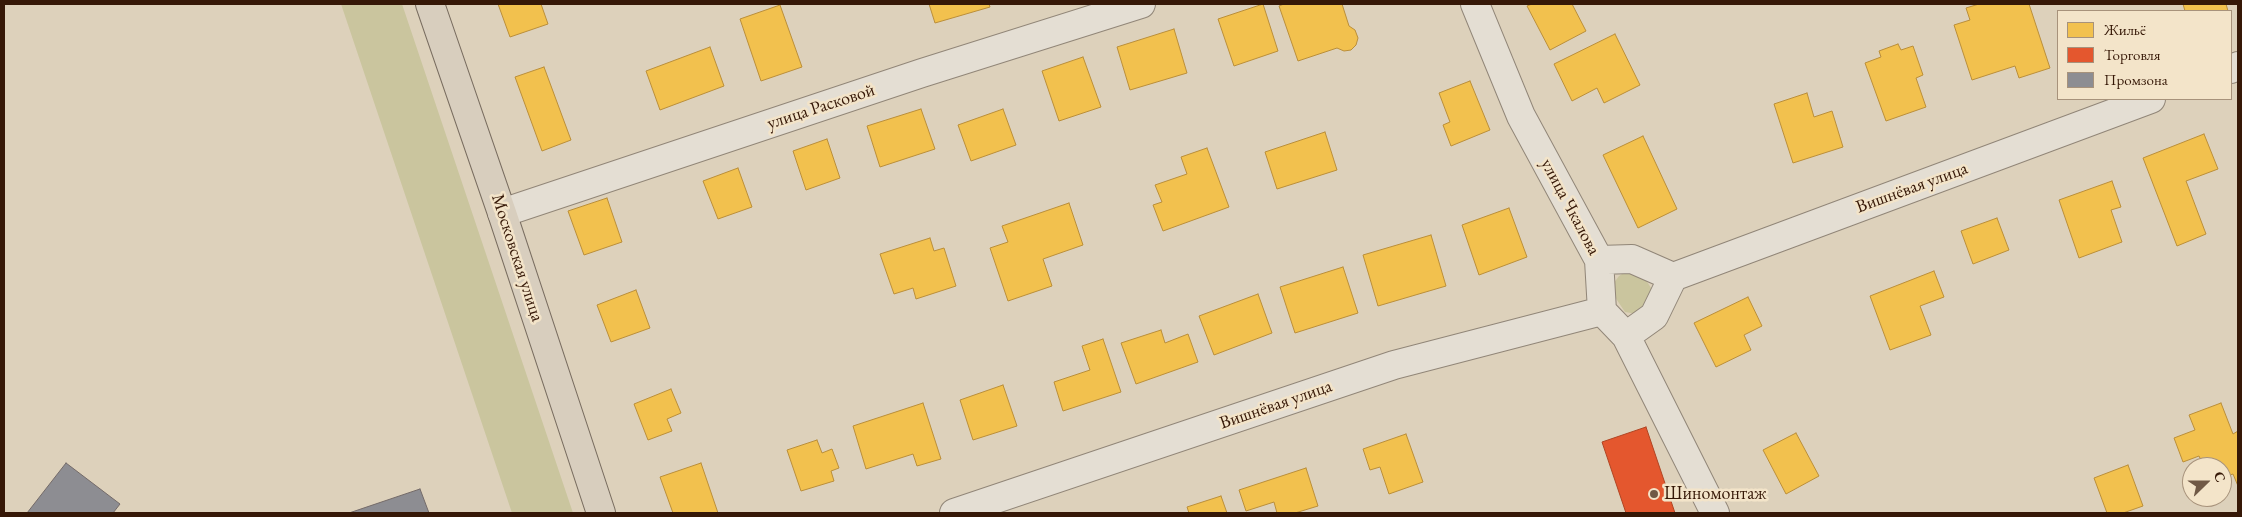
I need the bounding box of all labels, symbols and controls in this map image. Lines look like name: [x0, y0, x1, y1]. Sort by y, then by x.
legend: [2057, 10, 2232, 100]
text: Жильё: [2104, 20, 2146, 39]
text: Торговля: [2104, 45, 2160, 64]
text: Промзона: [2104, 70, 2168, 89]
street label: улица Расковой: [764, 79, 878, 135]
street label: улица Чкалова: [1536, 155, 1604, 259]
street label: Вишнёвая улица: [1853, 158, 1971, 218]
street label: Московская улица: [486, 191, 548, 325]
street label: Вишнёвая улица: [1217, 376, 1335, 434]
north arrow: [2182, 457, 2232, 507]
text: С: [2210, 469, 2230, 485]
place label: Шиномонтаж: [1664, 483, 1767, 505]
marker: Шиномонтаж: [1648, 488, 1660, 500]

